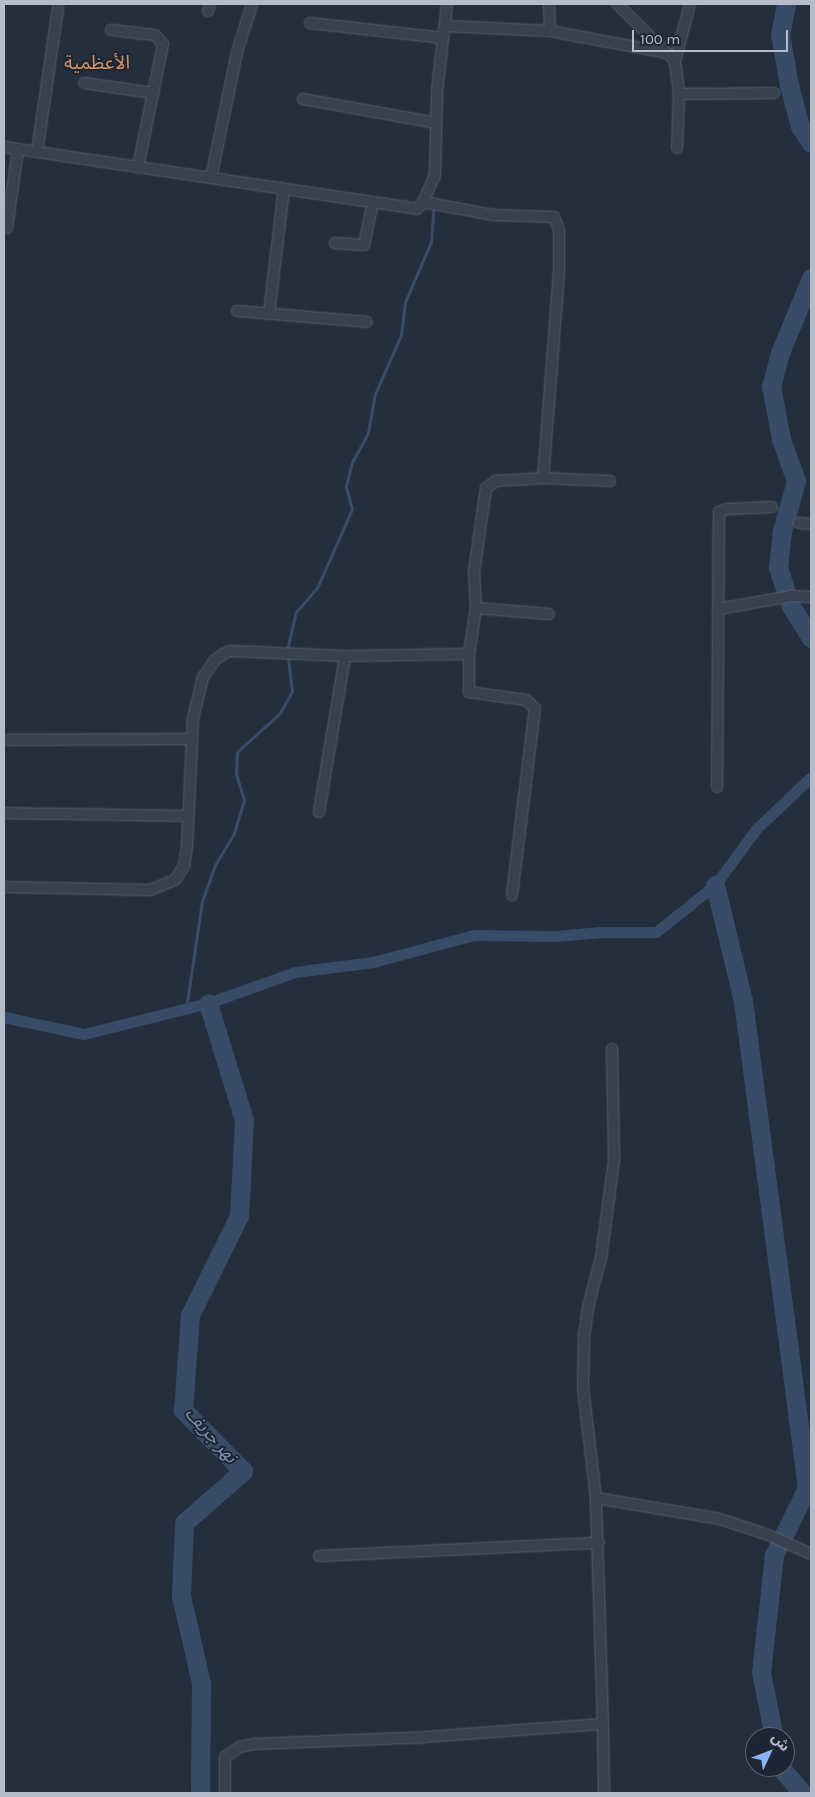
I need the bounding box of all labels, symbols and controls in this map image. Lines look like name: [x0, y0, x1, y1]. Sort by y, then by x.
scale bar: [635, 20, 791, 52]
text: 100 m: [640, 30, 680, 48]
district label: الأعظمية: [64, 53, 130, 75]
water label: نهر جريف: [180, 1403, 242, 1467]
north arrow: [745, 1727, 795, 1777]
text: ش: [768, 1729, 793, 1755]

